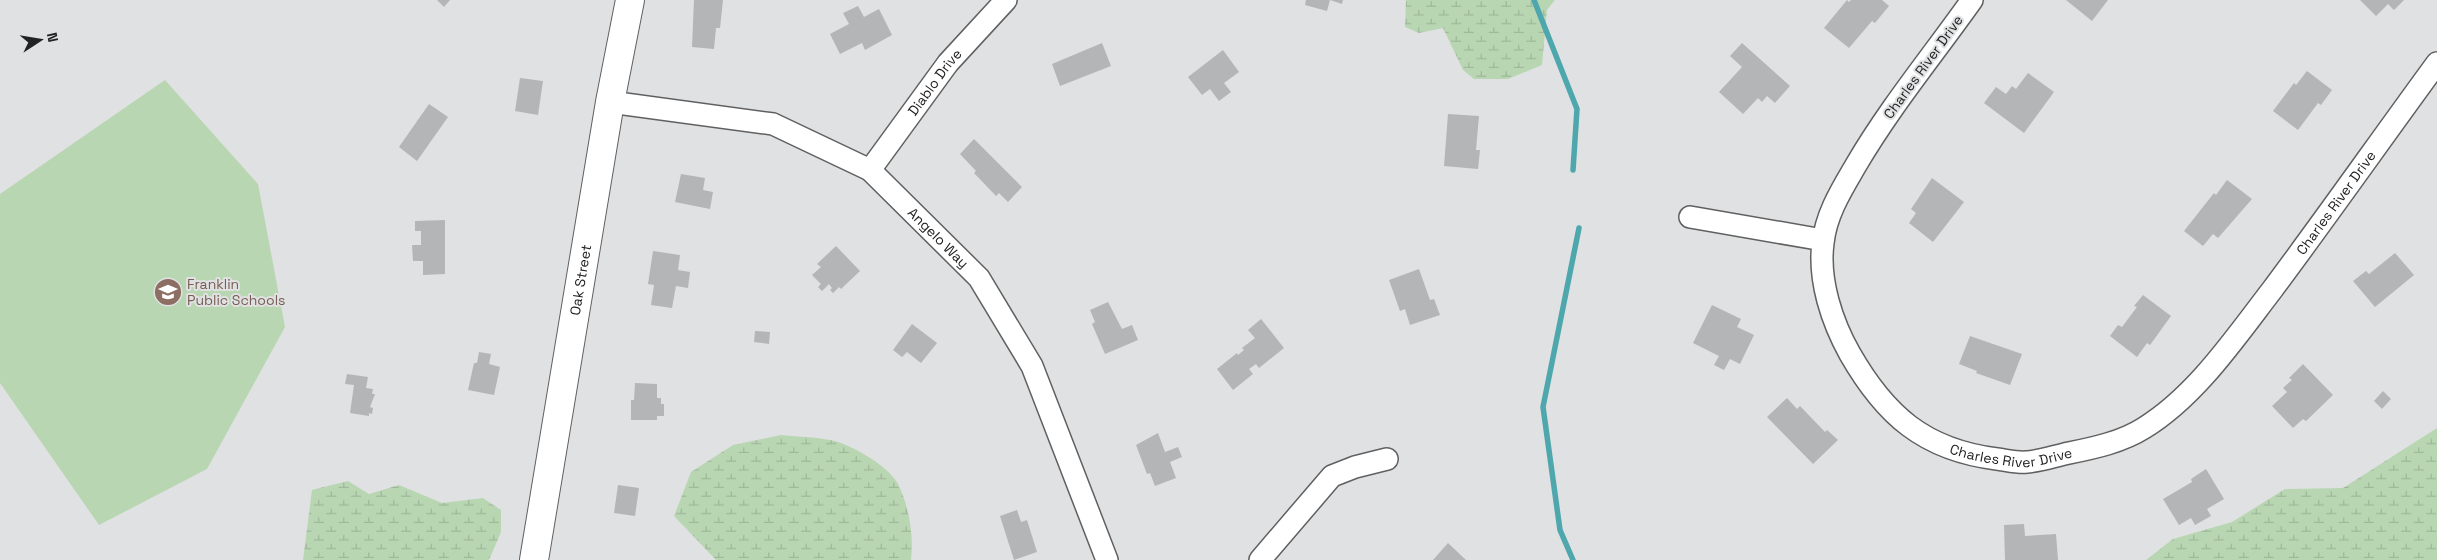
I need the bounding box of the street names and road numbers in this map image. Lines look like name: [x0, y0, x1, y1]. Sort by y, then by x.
street label: Charles River Drive: [1879, 12, 1967, 122]
street label: Diablo Drive: [904, 45, 966, 119]
street label: Charles River Drive: [2292, 147, 2379, 258]
street label: Angelo Way: [904, 204, 973, 272]
street label: Oak Street: [566, 243, 595, 317]
street label: Charles River Drive: [1947, 440, 2074, 471]

